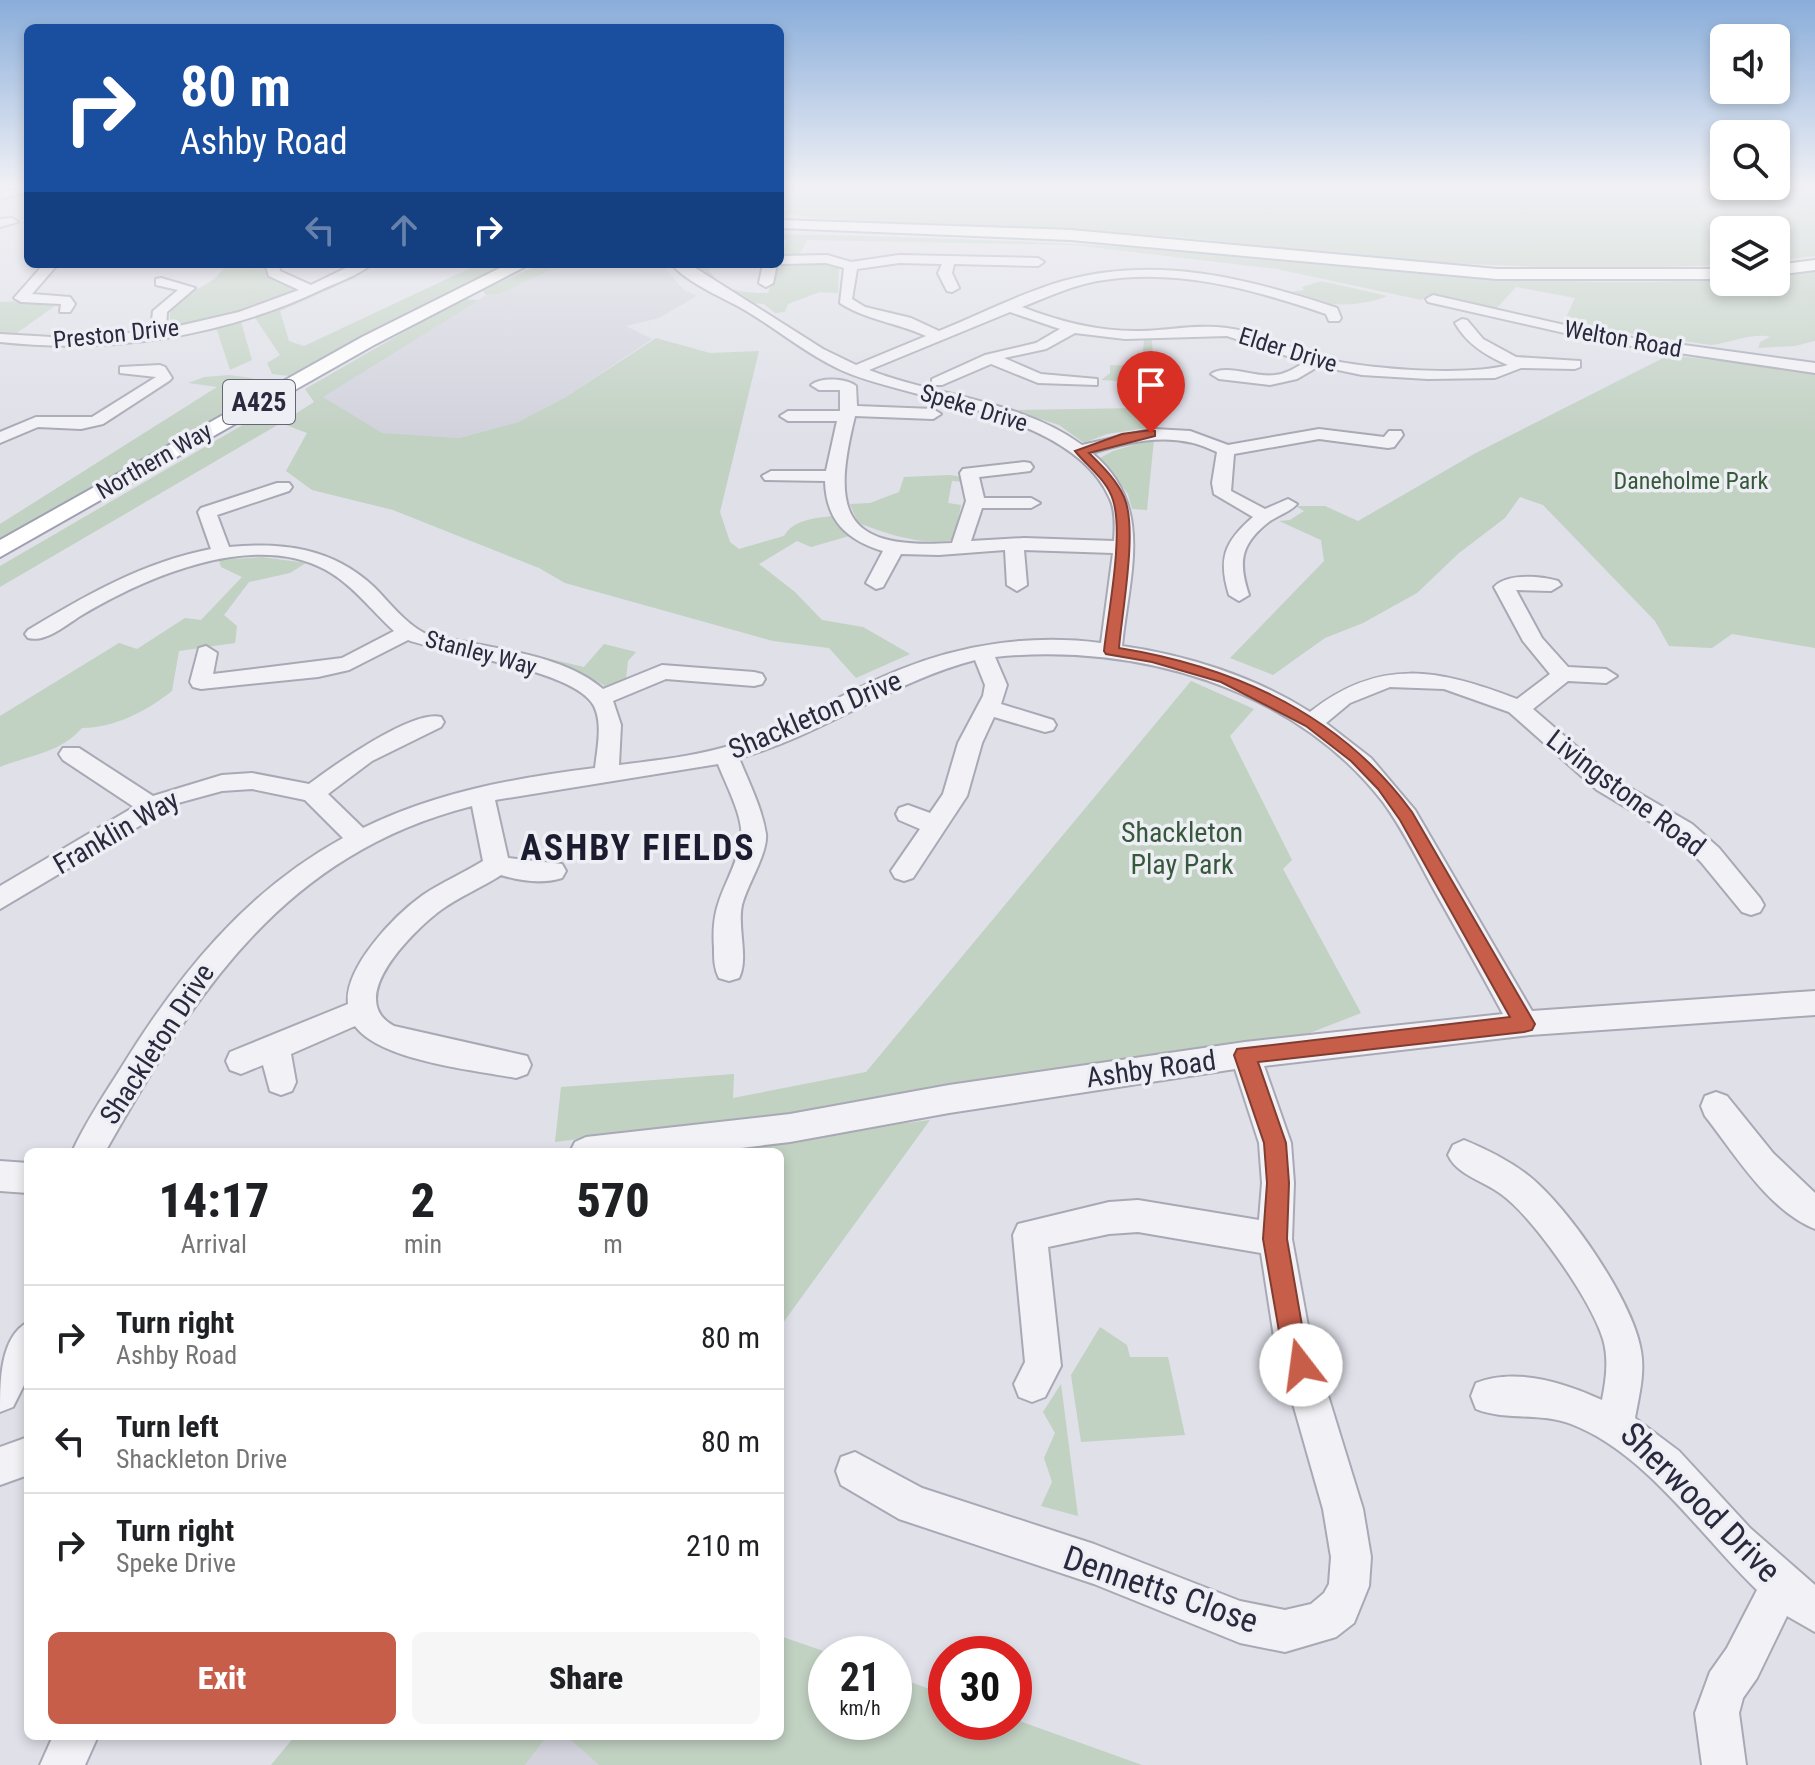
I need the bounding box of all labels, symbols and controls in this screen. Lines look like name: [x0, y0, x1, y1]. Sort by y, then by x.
map controls: [1710, 24, 1790, 296]
button: sound: [1710, 24, 1790, 104]
text: 80 m: [180, 54, 291, 120]
icon: right: [48, 56, 152, 160]
button: search: [1710, 120, 1790, 200]
text: Ashby Road: [180, 121, 348, 163]
icon: left: [298, 208, 342, 252]
icon: ahead: [382, 208, 426, 252]
icon: right: [466, 208, 510, 252]
button: layers: [1710, 216, 1790, 296]
street label: Preston Drive: [52, 313, 180, 355]
street label: Welton Road: [1562, 315, 1684, 363]
street label: Elder Drive: [1235, 322, 1341, 378]
pin: [1117, 351, 1185, 433]
icon: arrive: [1129, 363, 1173, 407]
street label: Speke Drive: [917, 378, 1031, 438]
road number: A425: [223, 380, 295, 424]
street label: Northern Way: [91, 417, 217, 505]
park label: Daneholme Park: [1614, 467, 1769, 495]
street label: Stanley Way: [422, 625, 540, 681]
street label: Shackleton Drive: [724, 664, 906, 766]
street label: Livingstone Road: [1540, 723, 1712, 863]
street label: Franklin Way: [47, 783, 185, 881]
park label: Shackleton Play Park: [1121, 816, 1243, 881]
district label: ASHBY FIELDS: [520, 827, 756, 869]
street label: Shackleton Drive: [93, 958, 221, 1130]
street label: Ashby Road: [1084, 1044, 1218, 1094]
text: 14:17: [158, 1172, 270, 1229]
text: 2: [411, 1172, 435, 1229]
text: 570: [576, 1172, 650, 1229]
text: Arrival: [181, 1229, 247, 1259]
text: min: [404, 1229, 442, 1259]
text: m: [603, 1229, 623, 1259]
text: Turn right: [116, 1305, 234, 1340]
icon: right: [48, 1315, 92, 1359]
text: 80 m: [701, 1320, 760, 1355]
position arrow: [1259, 1323, 1343, 1407]
text: Ashby Road: [116, 1340, 237, 1370]
text: Turn left: [116, 1409, 219, 1444]
street label: Sherwood Drive: [1613, 1414, 1789, 1590]
icon: left: [48, 1419, 92, 1463]
text: 80 m: [701, 1424, 760, 1459]
text: Shackleton Drive: [116, 1444, 287, 1474]
text: Turn right: [116, 1513, 234, 1548]
icon: right: [48, 1523, 92, 1567]
text: 210 m: [686, 1528, 760, 1563]
street label: Dennetts Close: [1058, 1537, 1264, 1641]
text: Speke Drive: [116, 1548, 236, 1578]
button: Exit: [48, 1632, 396, 1724]
button: Share: [412, 1632, 760, 1724]
speed limit sign: 30: [928, 1636, 1032, 1740]
text: 21: [840, 1654, 880, 1701]
text: km/h: [839, 1696, 881, 1720]

